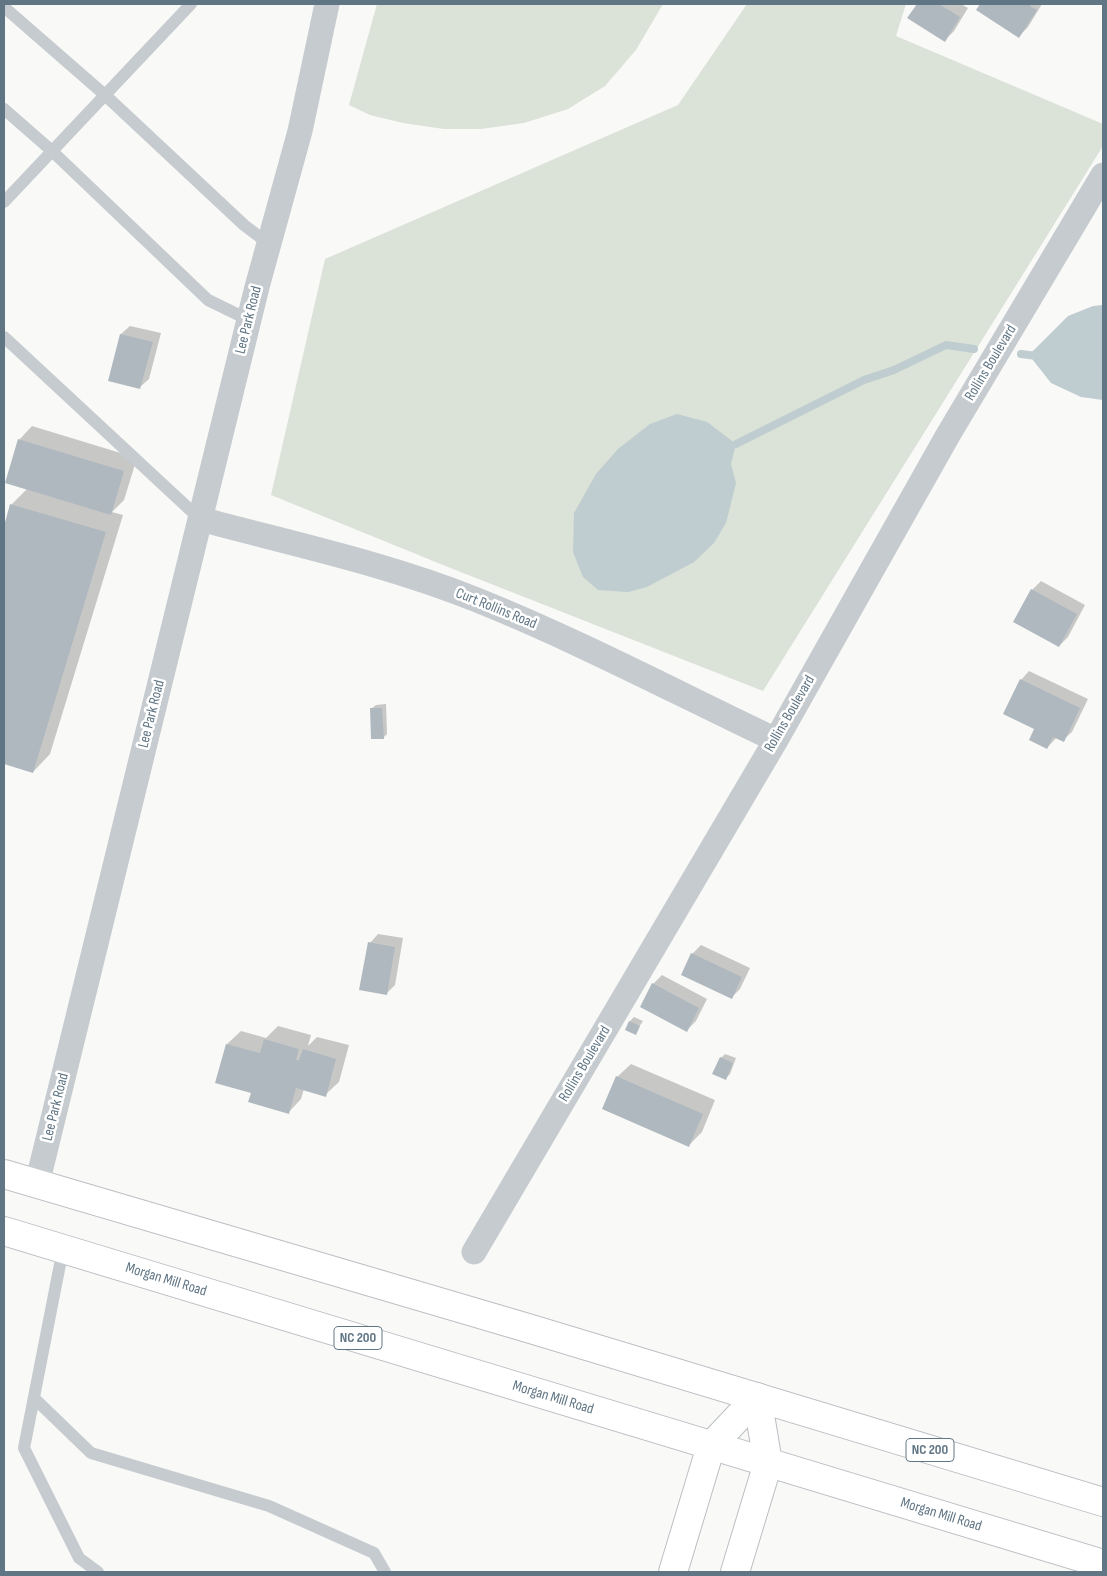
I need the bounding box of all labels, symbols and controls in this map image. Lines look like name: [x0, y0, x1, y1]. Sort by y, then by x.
street label: Lee Park Road: [232, 284, 266, 356]
street label: Rollins Boulevard: [961, 322, 1021, 404]
street label: Curt Rollins Road: [453, 585, 539, 633]
street label: Rollins Boulevard: [761, 673, 819, 755]
street label: Lee Park Road: [135, 678, 169, 750]
street label: Rollins Boulevard: [555, 1023, 615, 1105]
street label: Lee Park Road: [39, 1071, 73, 1143]
street label: Morgan Mill Road: [123, 1259, 209, 1301]
road number: NC 200: [334, 1326, 382, 1350]
street label: Morgan Mill Road: [510, 1377, 596, 1419]
road number: NC 200: [906, 1438, 954, 1462]
street label: Morgan Mill Road: [898, 1494, 984, 1536]

